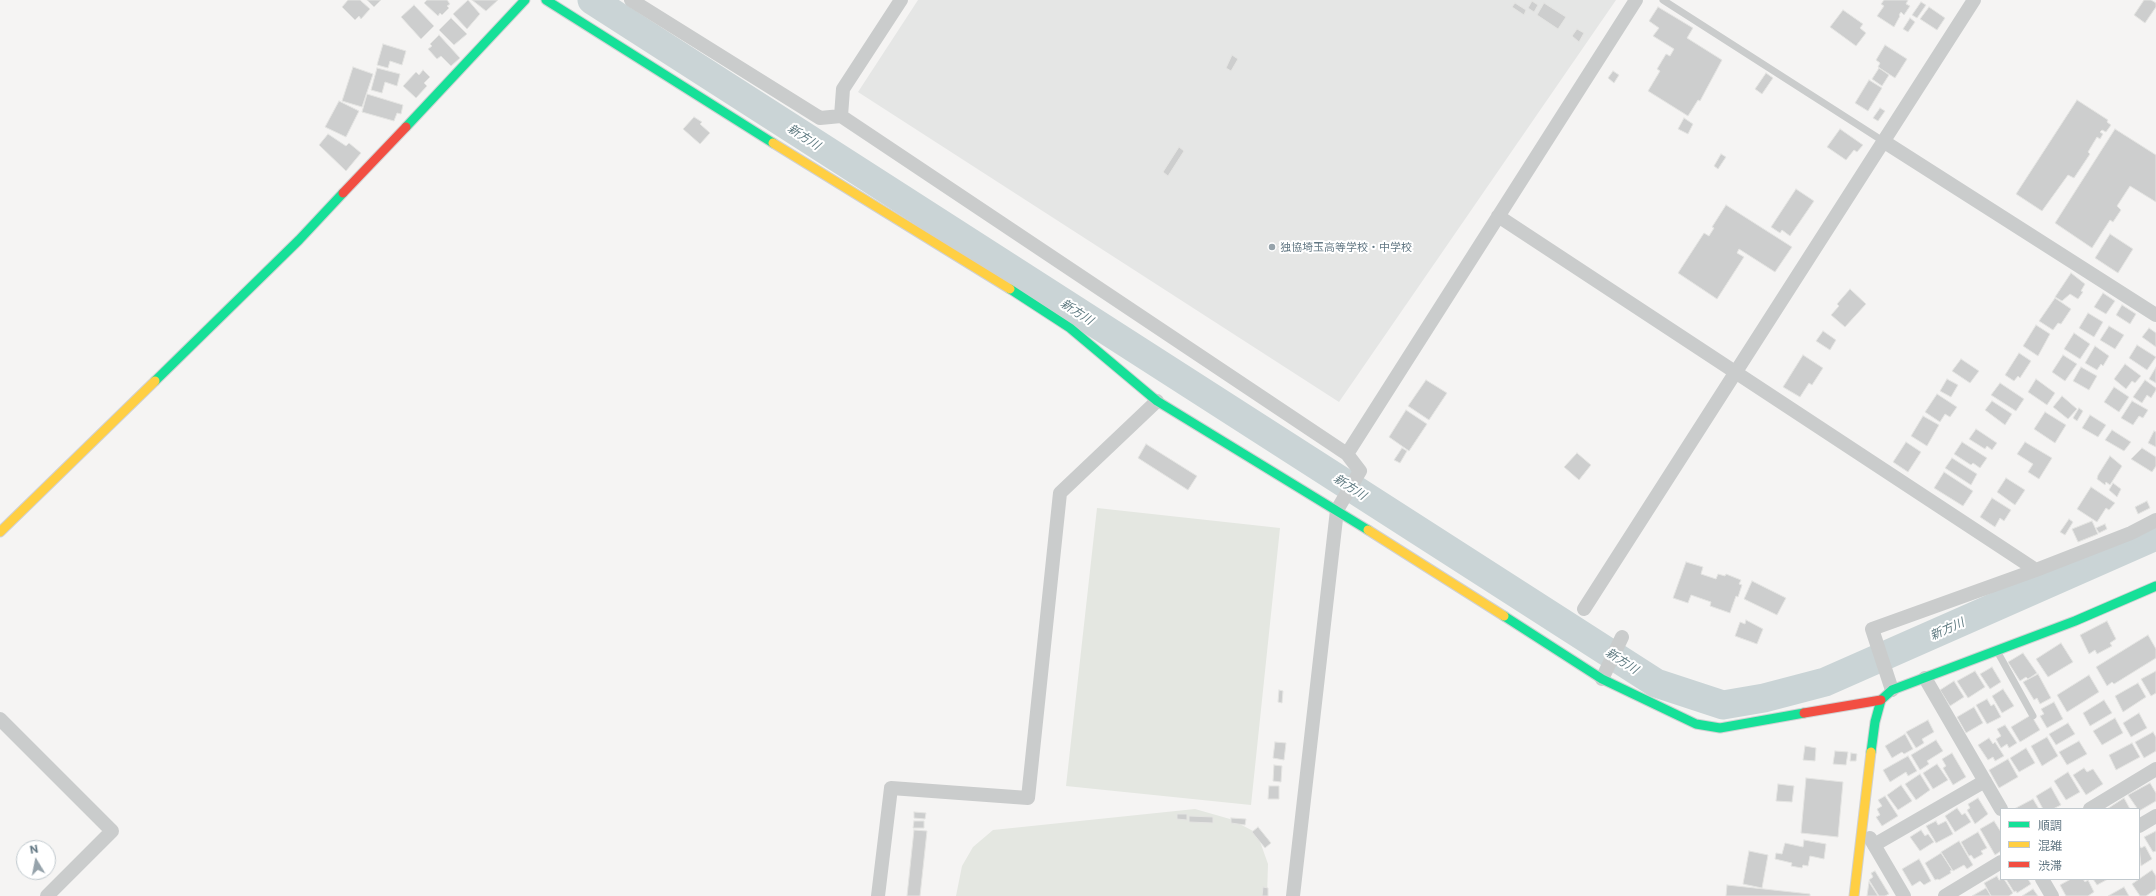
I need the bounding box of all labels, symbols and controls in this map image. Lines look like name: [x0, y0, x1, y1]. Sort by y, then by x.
water label: 新方川: [785, 121, 823, 153]
place label: 独協埼玉高等学校・中学校: [1280, 240, 1412, 254]
marker: 独協埼玉高等学校・中学校: [1267, 242, 1277, 252]
water label: 新方川: [1058, 296, 1096, 328]
water label: 新方川: [1331, 471, 1369, 503]
water label: 新方川: [1928, 615, 1966, 643]
water label: 新方川: [1603, 645, 1641, 677]
legend: [2000, 808, 2140, 880]
text: 順調: [2038, 818, 2062, 832]
text: 混雑: [2038, 838, 2062, 852]
north arrow: [16, 840, 56, 880]
text: N: [29, 842, 39, 856]
text: 渋滞: [2038, 858, 2062, 872]

